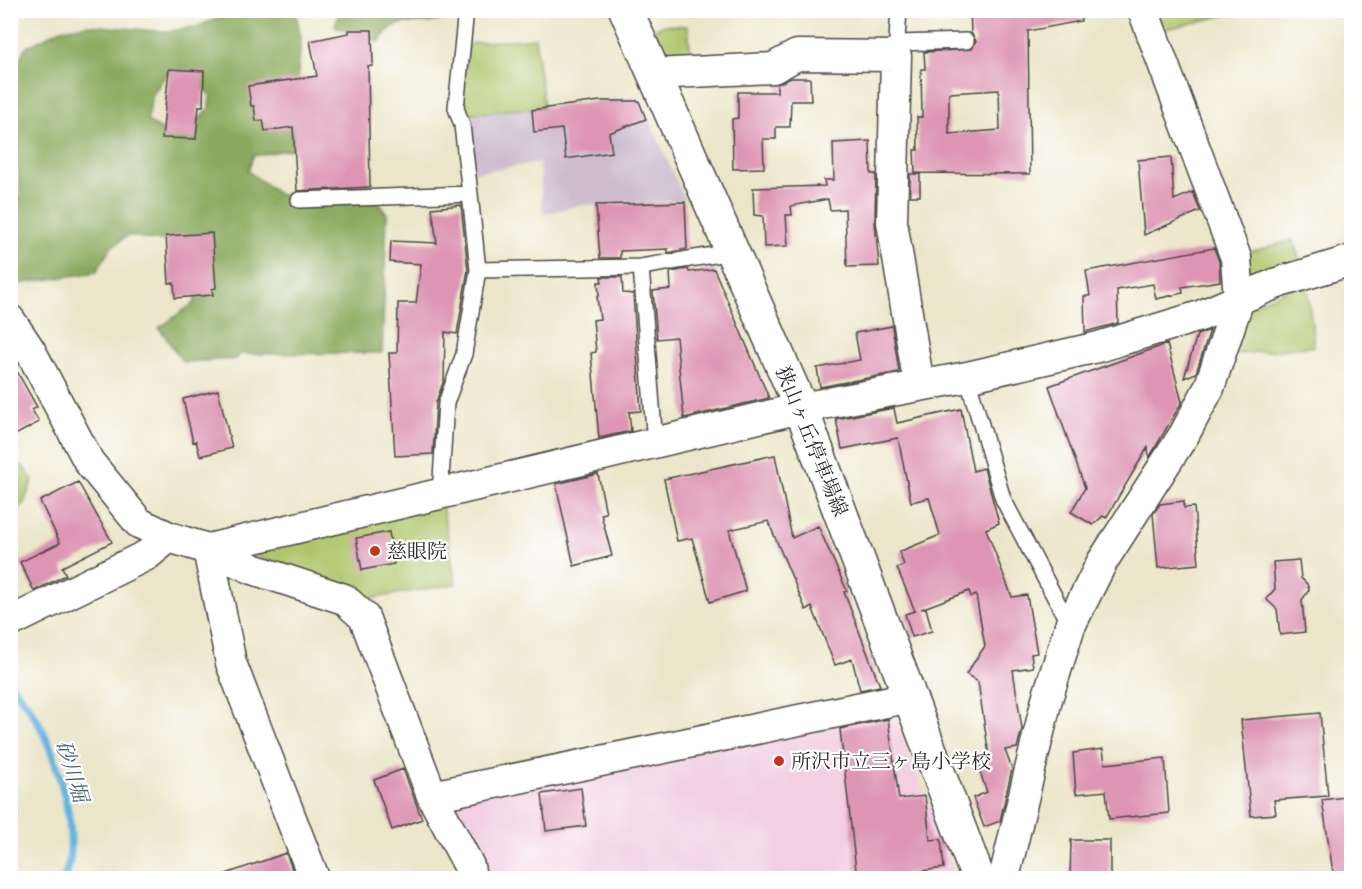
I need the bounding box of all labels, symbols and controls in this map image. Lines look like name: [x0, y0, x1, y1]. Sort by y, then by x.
street label: 狭山ヶ丘停車場線: [770, 362, 853, 520]
place label: 慈眼院: [387, 539, 447, 564]
marker: 慈眼院: [368, 544, 382, 558]
water label: 砂川堀: [49, 737, 95, 808]
place label: 所沢市立三ヶ島小学校: [791, 749, 991, 774]
marker: 所沢市立三ヶ島小学校: [772, 754, 786, 768]

